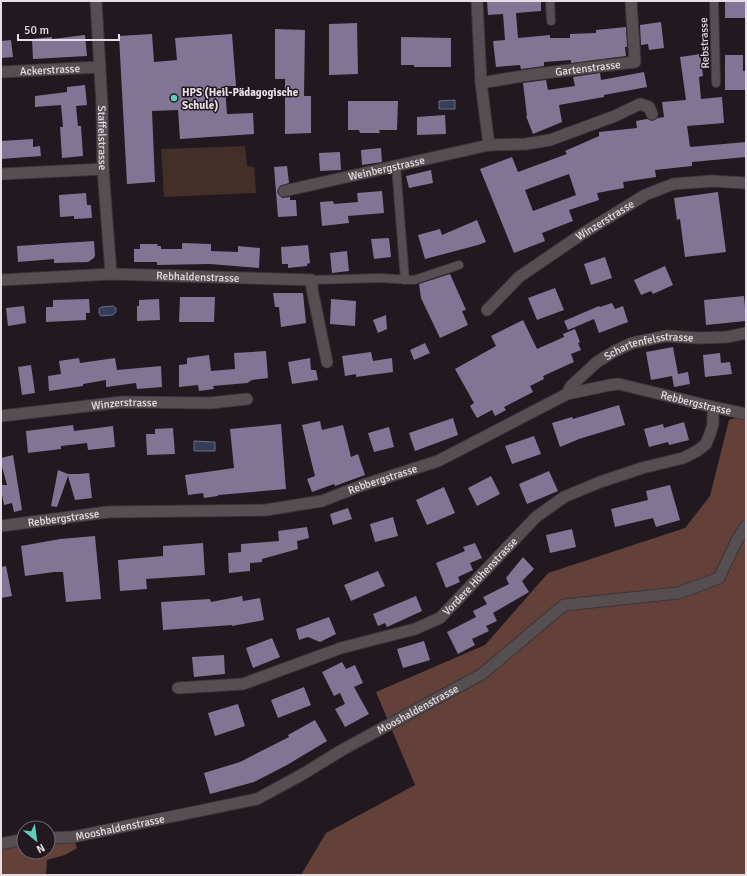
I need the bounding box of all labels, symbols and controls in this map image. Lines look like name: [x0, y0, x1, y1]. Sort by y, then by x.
scale bar: [18, 16, 119, 42]
street label: Rebstrasse: [697, 17, 712, 69]
text: 50 m: [24, 23, 49, 38]
street label: Gartenstrasse: [555, 58, 621, 79]
street label: Ackerstrasse: [20, 62, 80, 78]
place label: HPS (Heil-Pädagogische Schule): [182, 86, 299, 112]
marker: HPS (Heil-Pädagogische Schule): [169, 93, 179, 103]
street label: Staffelstrasse: [95, 105, 109, 170]
street label: Weinbergstrasse: [347, 154, 426, 183]
street label: Winzerstrasse: [573, 197, 637, 243]
street label: Rebhaldenstrasse: [156, 269, 240, 285]
street label: Schartenfelsstrasse: [602, 330, 694, 363]
street label: Rebbergstrasse: [659, 388, 732, 418]
street label: Winzerstrasse: [91, 396, 157, 413]
street label: Rebbergstrasse: [346, 462, 419, 497]
street label: Rebbergstrasse: [27, 507, 100, 529]
street label: Vordere Höhenstrasse: [440, 535, 520, 618]
street label: Mooshaldenstrasse: [375, 682, 461, 737]
street label: Mooshaldenstrasse: [74, 812, 166, 843]
north arrow: [16, 820, 56, 860]
text: N: [34, 841, 47, 856]

